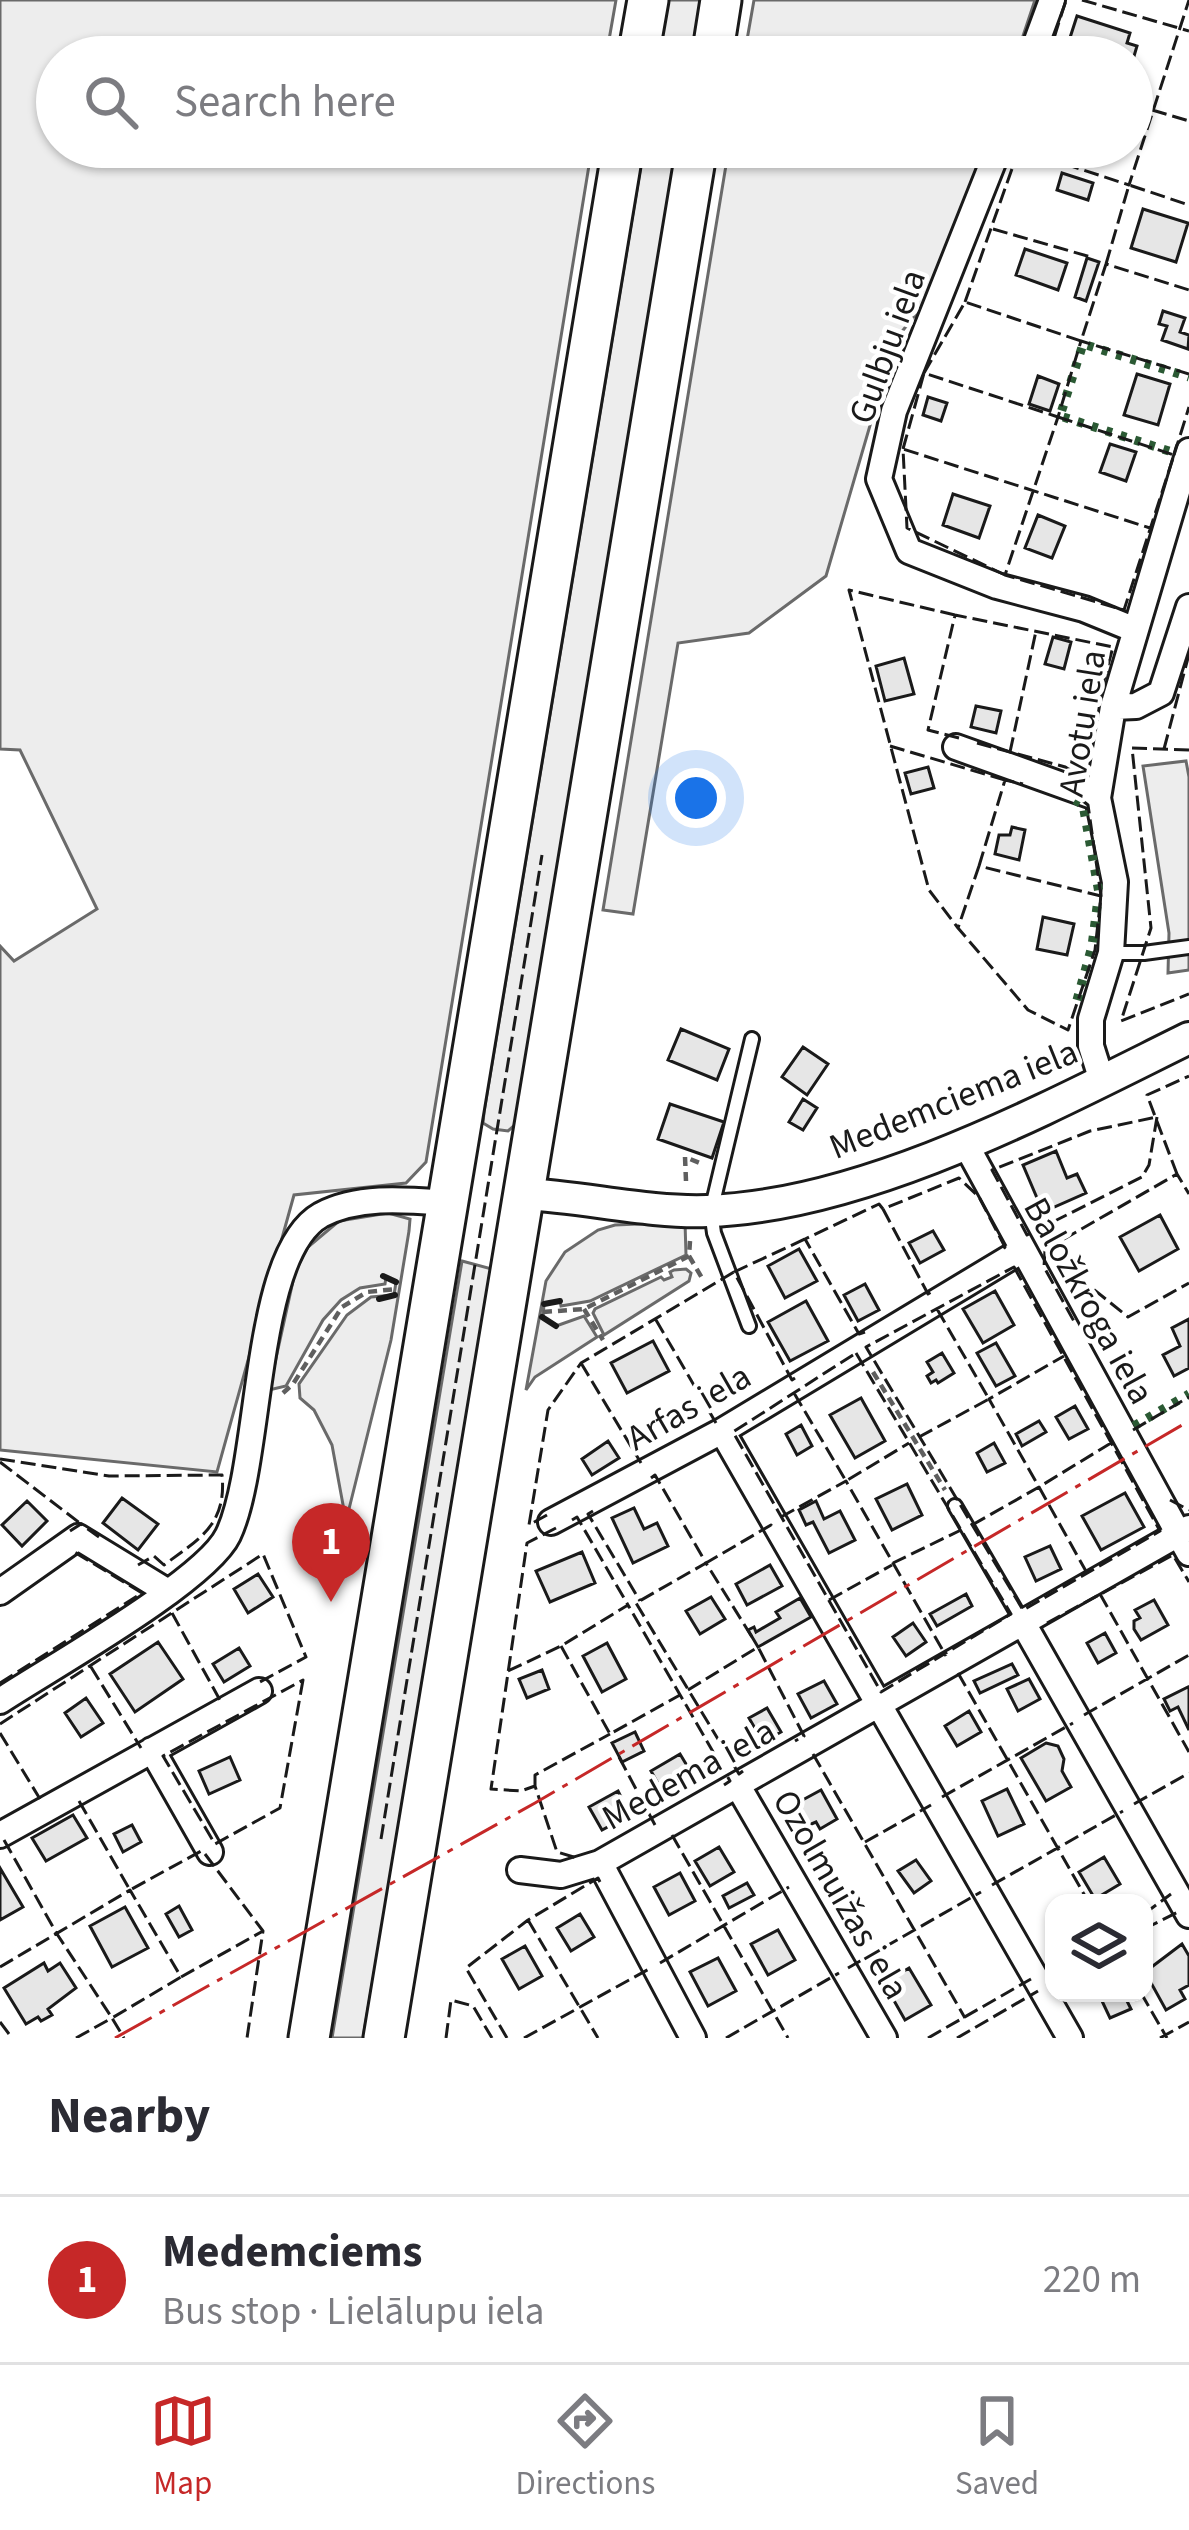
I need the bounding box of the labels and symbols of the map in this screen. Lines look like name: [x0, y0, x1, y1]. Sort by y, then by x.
street label: Gulbju iela: [836, 262, 939, 431]
street label: Avotu iela: [1046, 646, 1119, 800]
your location: [666, 768, 726, 828]
street label: Medemciema iela: [822, 1026, 1086, 1172]
street label: Baložkroga iela: [1011, 1188, 1167, 1413]
street label: Arfas iela: [617, 1351, 761, 1463]
pin: 1: [292, 1503, 370, 1602]
street label: Medema iela: [593, 1706, 785, 1843]
street label: Ozolmuižas iela: [760, 1780, 921, 2009]

